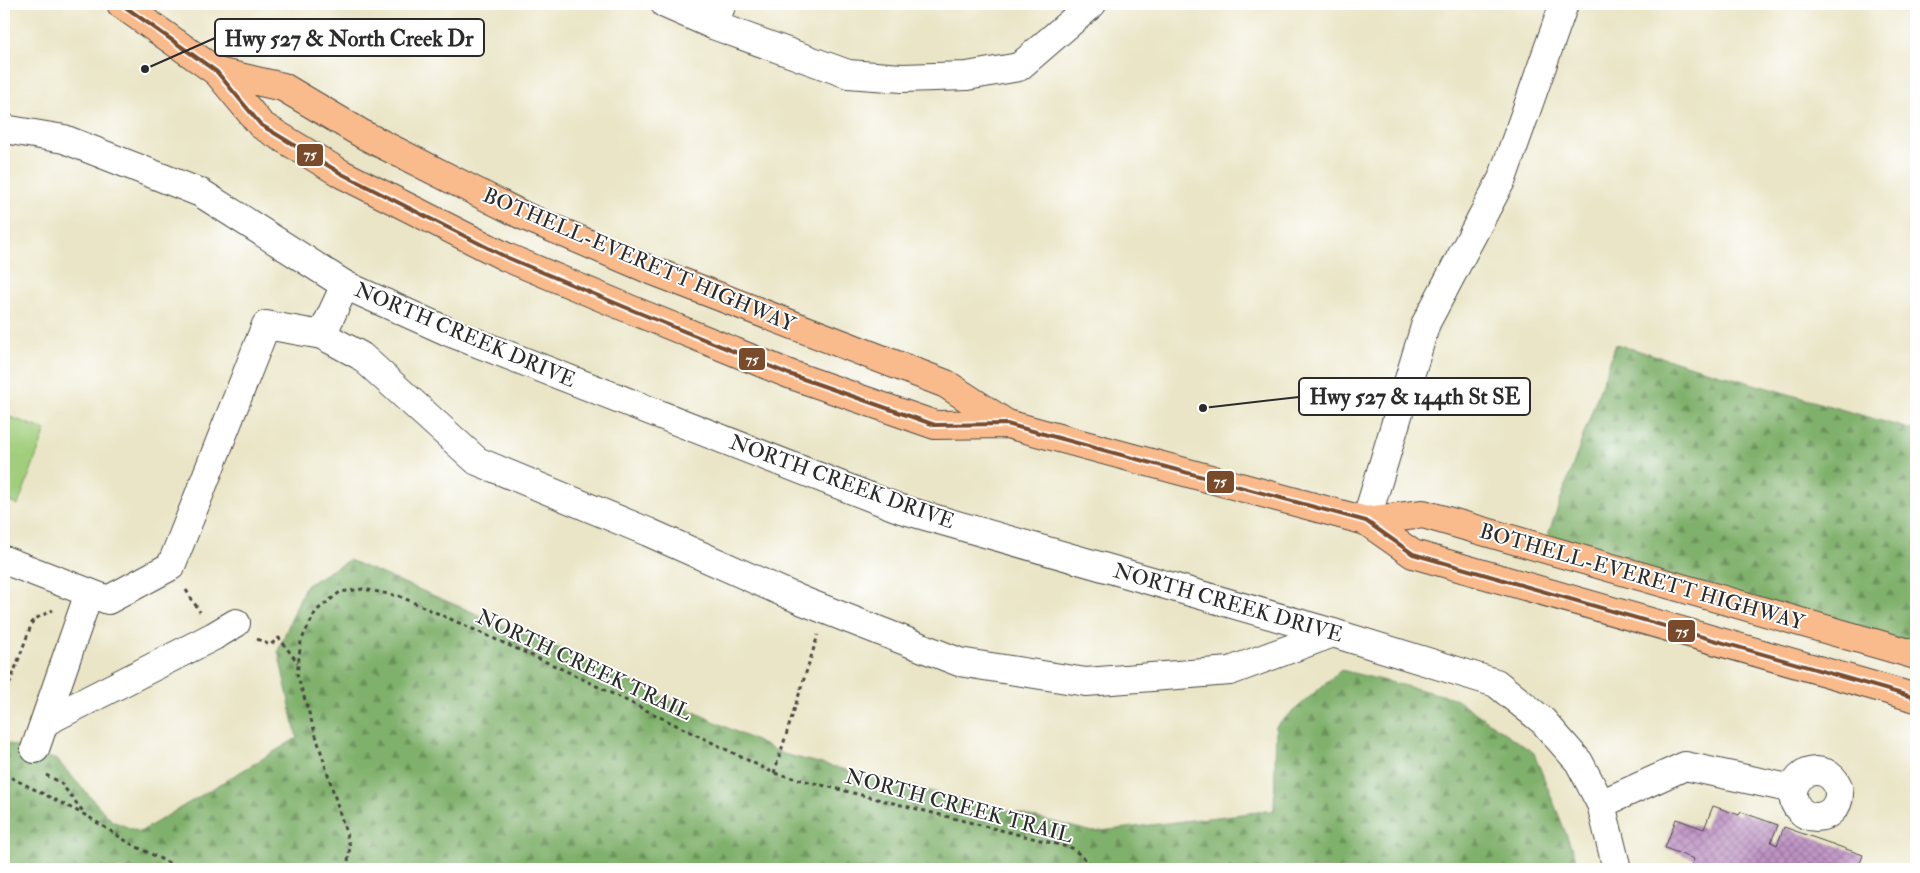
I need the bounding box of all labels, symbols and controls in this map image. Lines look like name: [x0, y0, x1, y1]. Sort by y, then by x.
callout: Hwy 527 & North Creek Dr: [215, 19, 484, 56]
text: Hwy 527 & North Creek Dr: [225, 25, 474, 54]
line badge: 75: [296, 143, 324, 167]
text: 75: [304, 146, 317, 163]
street label: BOTHELL-EVERETT HIGHWAY: [479, 182, 800, 338]
street label: NORTH CREEK DRIVE: [351, 276, 579, 394]
line badge: 75: [738, 347, 766, 371]
text: 75: [746, 351, 759, 368]
callout: Hwy 527 & 144th St SE: [1299, 378, 1530, 415]
text: Hwy 527 & 144th St SE: [1310, 383, 1521, 412]
street label: NORTH CREEK DRIVE: [726, 429, 958, 535]
line badge: 75: [1206, 470, 1235, 494]
text: 75: [1214, 473, 1227, 490]
street label: BOTHELL-EVERETT HIGHWAY: [1476, 518, 1808, 637]
street label: NORTH CREEK DRIVE: [1110, 557, 1346, 649]
street label: NORTH CREEK TRAIL: [472, 603, 696, 727]
line badge: 75: [1667, 619, 1696, 643]
text: 75: [1676, 623, 1689, 640]
street label: NORTH CREEK TRAIL: [842, 763, 1076, 849]

